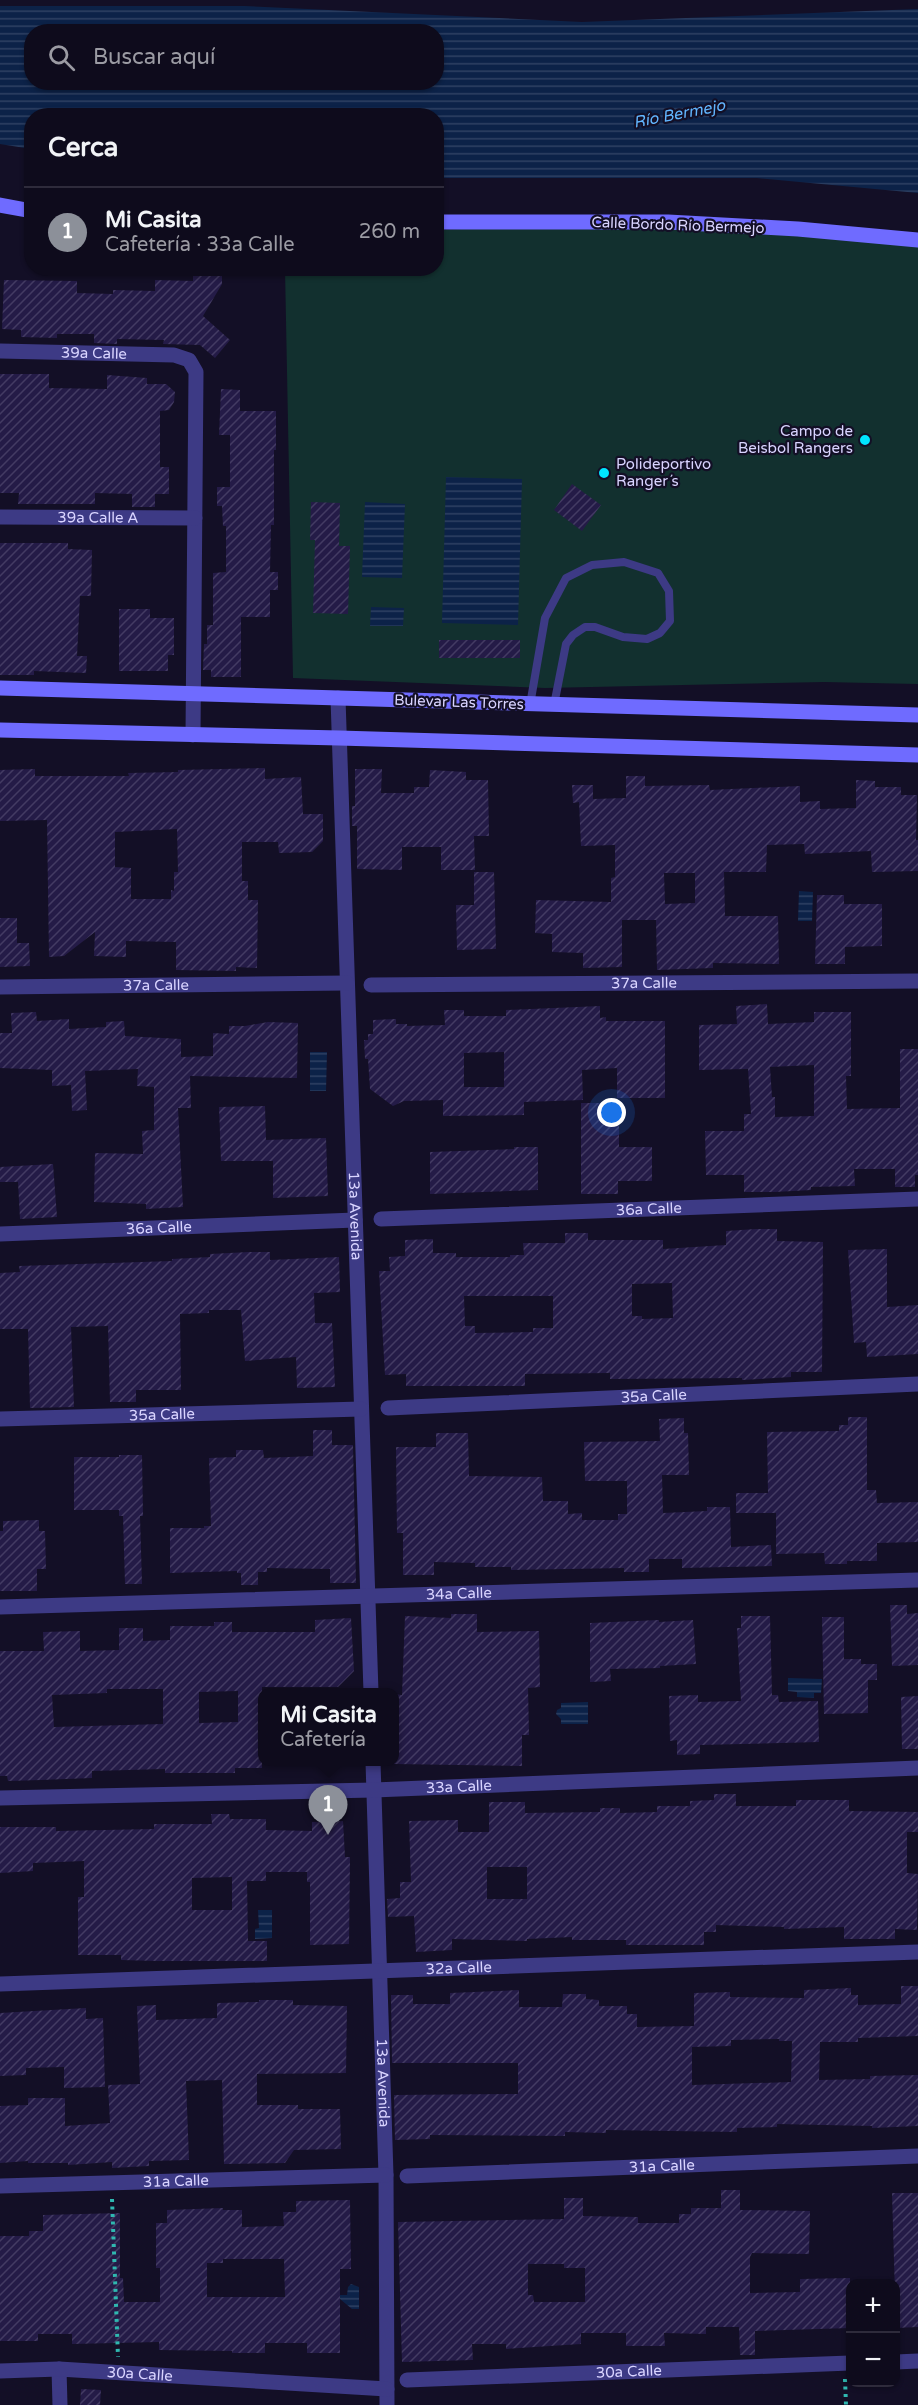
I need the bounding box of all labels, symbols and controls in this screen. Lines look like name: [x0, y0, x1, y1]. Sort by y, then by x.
search box: [24, 24, 444, 90]
icon: search: [45, 41, 78, 74]
text: Buscar aquí: [93, 44, 215, 70]
water label: Río Bermejo: [632, 95, 728, 133]
text: Cerca: [48, 132, 118, 163]
text: Mi Casita: [105, 207, 202, 233]
street label: Calle Bordo Río Bermejo: [591, 213, 765, 237]
text: 1: [61, 220, 74, 244]
text: 260 m: [359, 220, 420, 244]
text: Cafetería · 33a Calle: [105, 233, 295, 257]
street label: 39a Calle: [61, 343, 127, 363]
place label: Campo de Beisbol Rangers: [738, 422, 853, 457]
marker: Campo de Beisbol Rangers: [858, 433, 872, 447]
place label: Polideportivo Ranger´s: [616, 455, 711, 490]
marker: Polideportivo Ranger´s: [597, 466, 611, 480]
street label: 39a Calle A: [57, 508, 139, 527]
street label: Bulevar Las Torres: [394, 691, 524, 713]
street label: 37a Calle: [611, 974, 677, 992]
street label: 37a Calle: [123, 976, 189, 995]
your location: [597, 1098, 626, 1127]
street label: 13a Avenida: [345, 1171, 366, 1260]
street label: 36a Calle: [615, 1199, 682, 1219]
street label: 36a Calle: [126, 1217, 192, 1238]
street label: 35a Calle: [620, 1385, 687, 1406]
street label: 35a Calle: [129, 1405, 195, 1424]
street label: 34a Calle: [426, 1584, 492, 1603]
popup: [258, 1688, 399, 1766]
text: Mi Casita: [280, 1702, 377, 1728]
text: Cafetería: [280, 1728, 366, 1752]
street label: 33a Calle: [425, 1776, 492, 1797]
pin: 1: [308, 1786, 348, 1835]
street label: 32a Calle: [425, 1958, 492, 1978]
street label: 13a Avenida: [373, 2038, 393, 2128]
street label: 31a Calle: [628, 2156, 695, 2176]
street label: 31a Calle: [143, 2171, 209, 2191]
map controls: [846, 2279, 900, 2387]
button: +: [846, 2279, 900, 2333]
button: −: [846, 2333, 900, 2387]
street label: 30a Calle: [595, 2361, 662, 2382]
street label: 30a Calle: [106, 2363, 173, 2385]

